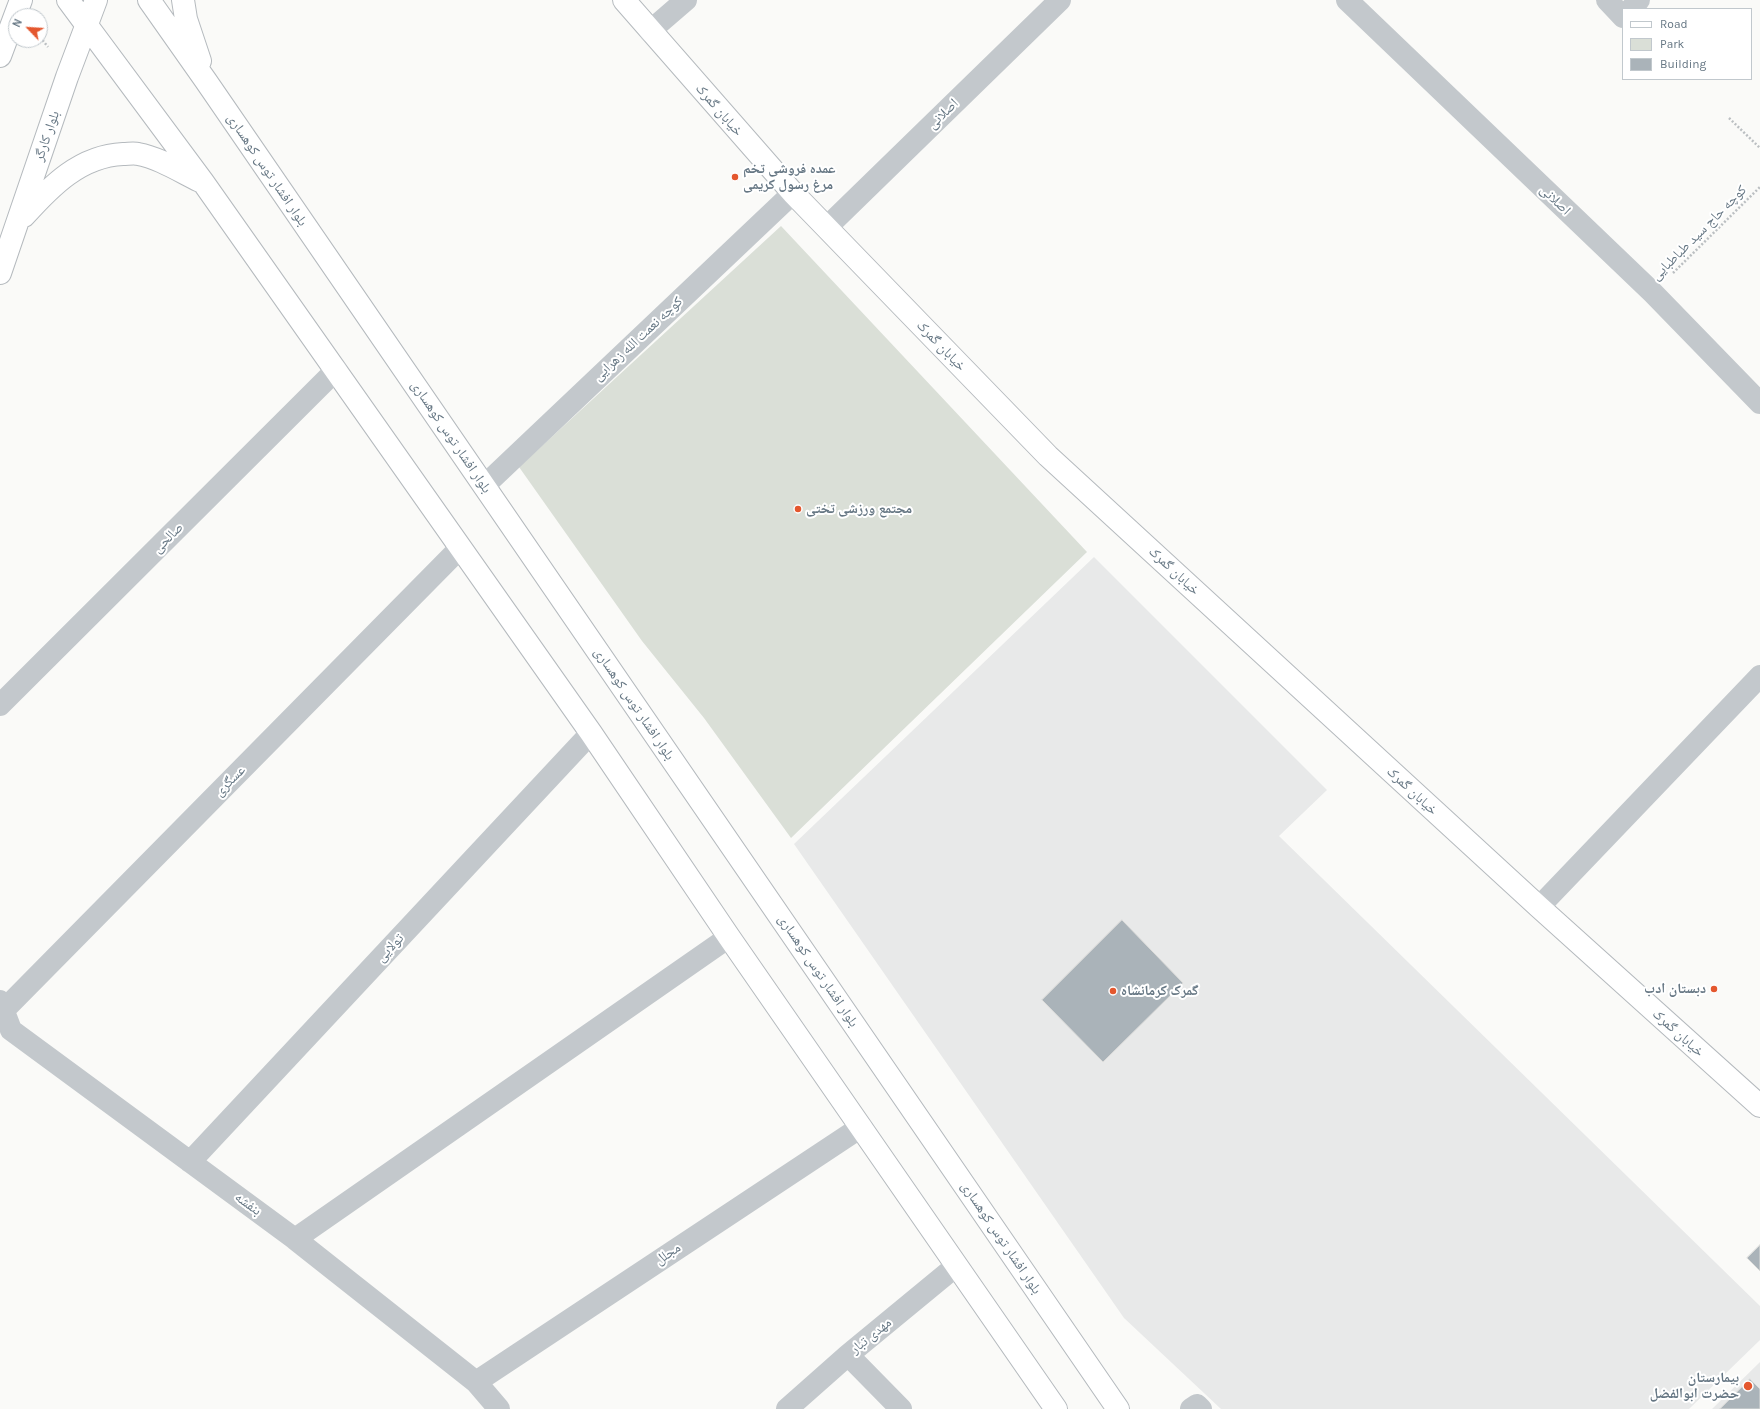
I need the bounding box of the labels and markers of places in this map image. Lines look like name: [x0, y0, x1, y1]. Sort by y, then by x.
place label: عمده فروشی تخم مرغ رسول کریمی: [743, 161, 836, 194]
marker: عمده فروشی تخم مرغ رسول کریمی: [730, 172, 740, 182]
place label: مجتمع ورزشی تختی: [806, 501, 912, 517]
marker: مجتمع ورزشی تختی: [793, 504, 803, 514]
place label: دبستان ادب: [1644, 981, 1706, 997]
place label: گمرک کرمانشاه: [1121, 983, 1198, 999]
marker: دبستان ادب: [1709, 984, 1719, 994]
marker: گمرک کرمانشاه: [1108, 986, 1118, 996]
place label: بیمارستان حضرت ابوالفضل: [1650, 1370, 1739, 1402]
marker: بیمارستان حضرت ابوالفضل: [1742, 1380, 1754, 1392]

